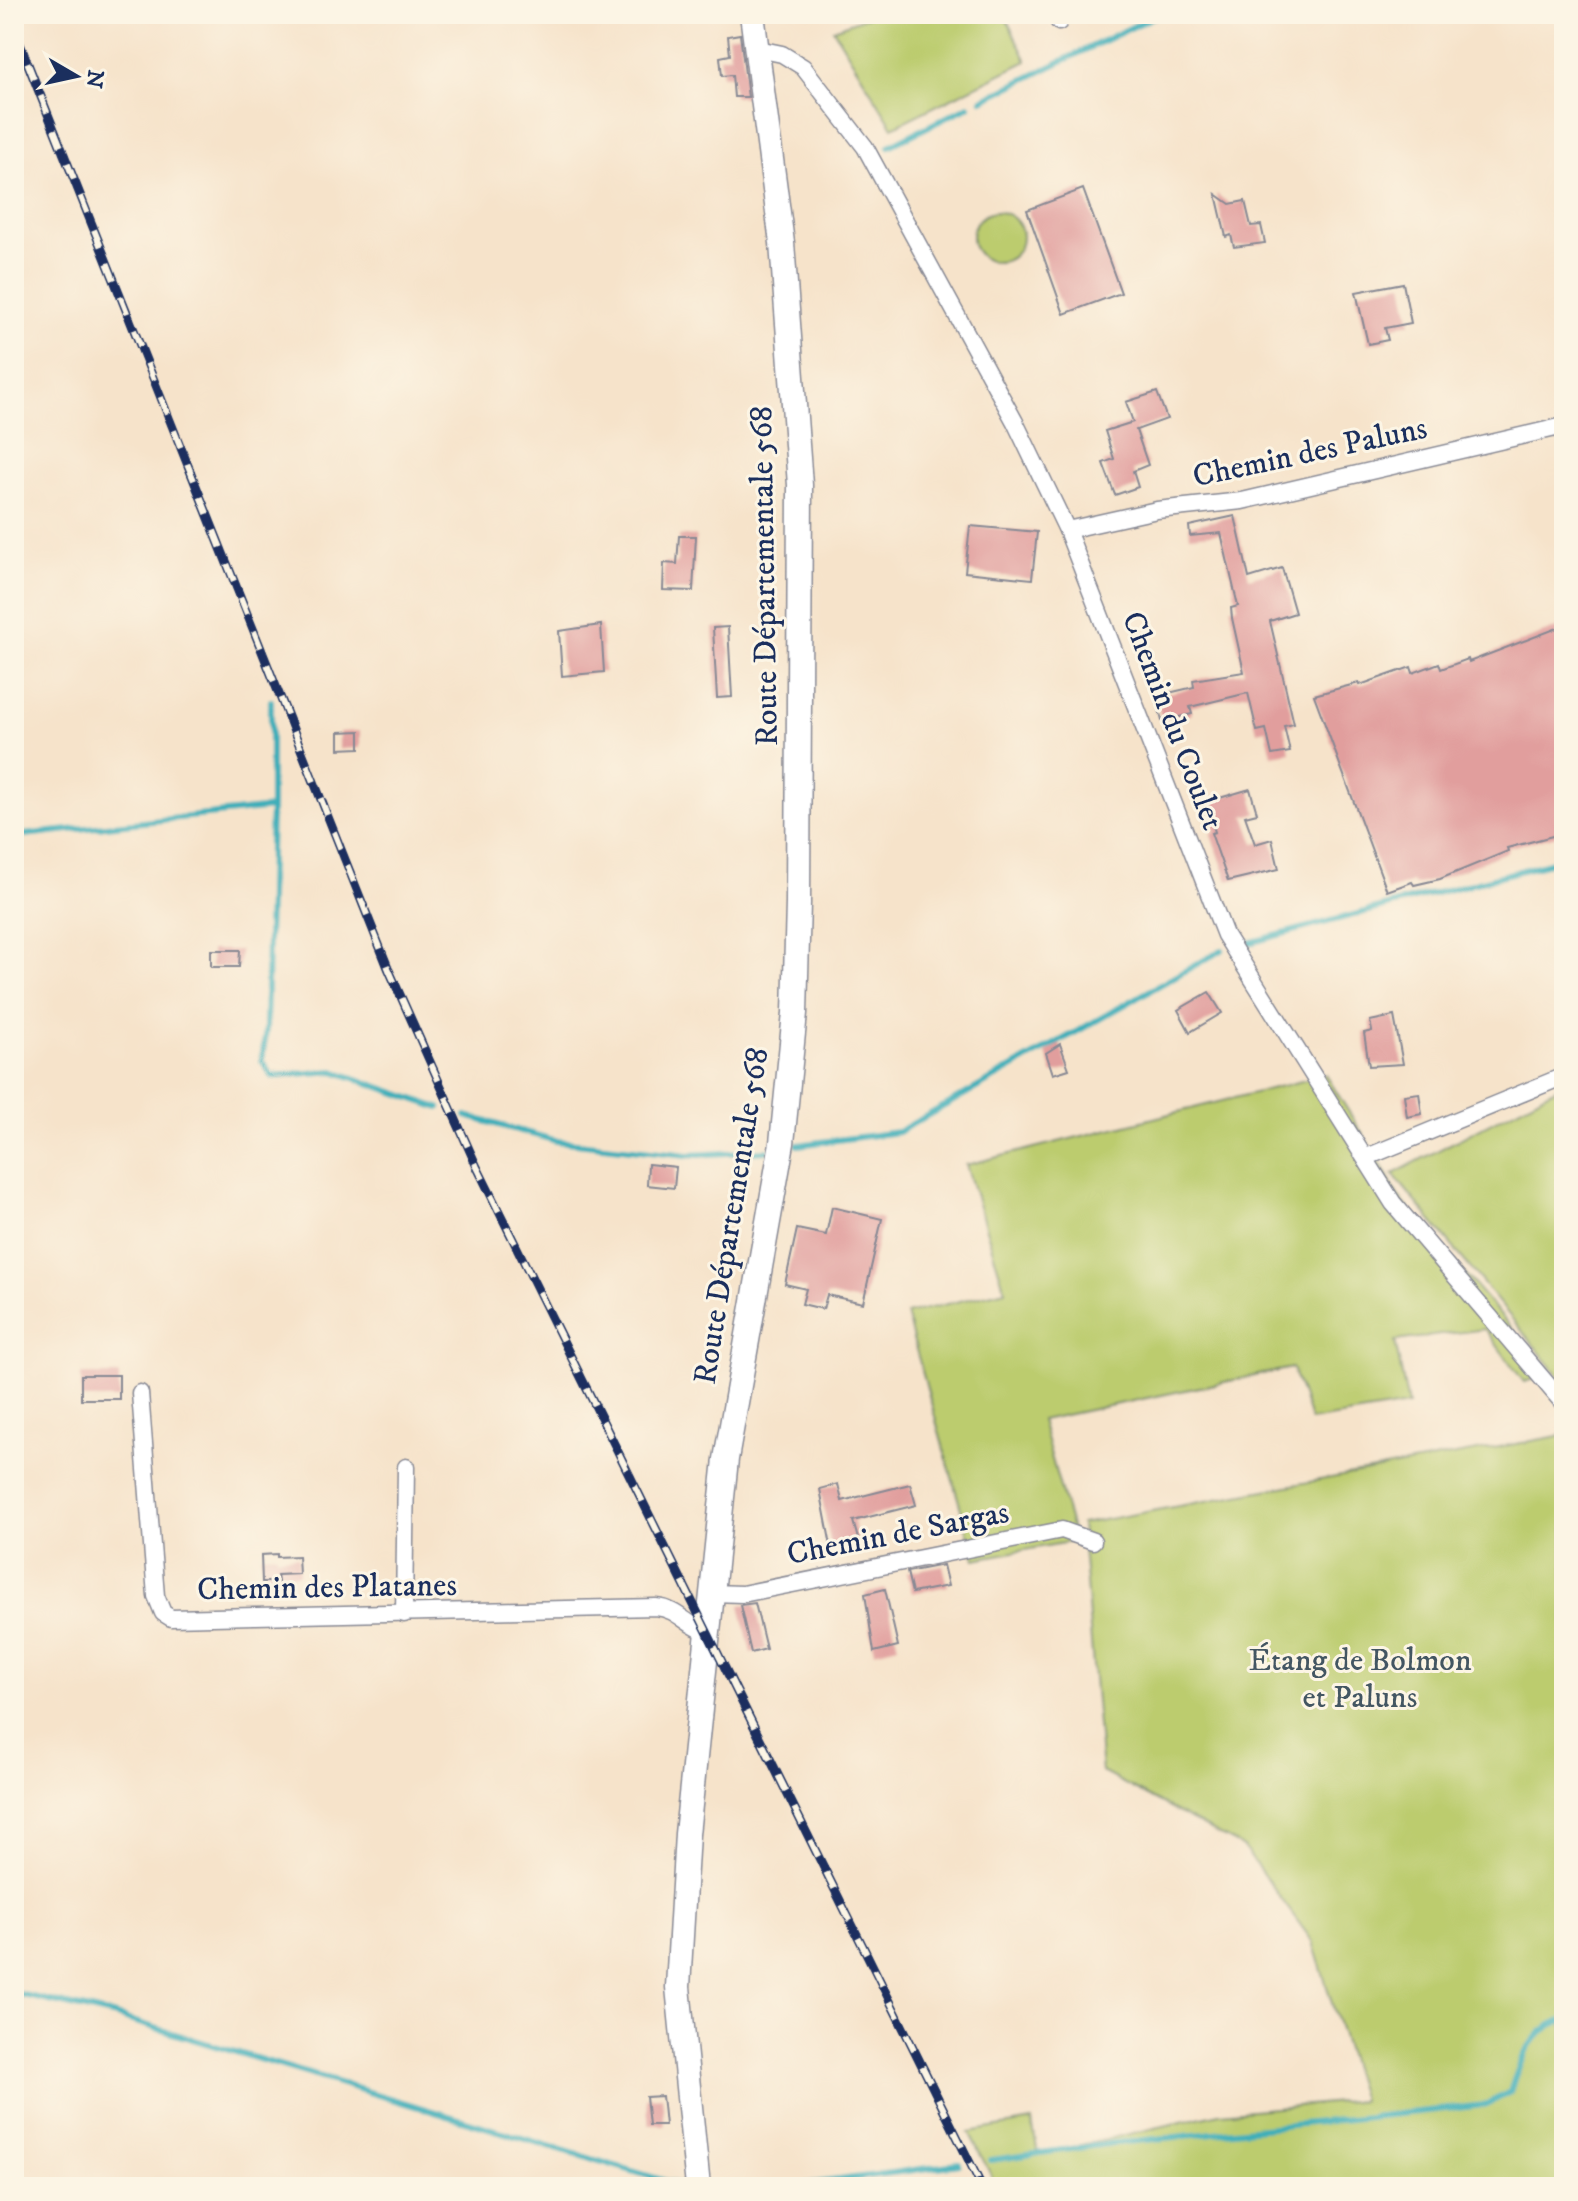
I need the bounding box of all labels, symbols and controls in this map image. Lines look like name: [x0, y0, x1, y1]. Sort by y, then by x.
north arrow: [36, 36, 116, 116]
text: N: [80, 68, 109, 90]
street label: Route Départementale 568: [742, 405, 788, 747]
street label: Chemin des Paluns: [1189, 409, 1431, 497]
street label: Chemin du Coulet: [1112, 606, 1232, 836]
street label: Route Départementale 568: [686, 1045, 778, 1387]
street label: Chemin de Sargas: [784, 1493, 1012, 1575]
street label: Chemin des Platanes: [197, 1566, 457, 1610]
park label: Étang de Bolmon et Paluns: [1248, 1641, 1472, 1718]

